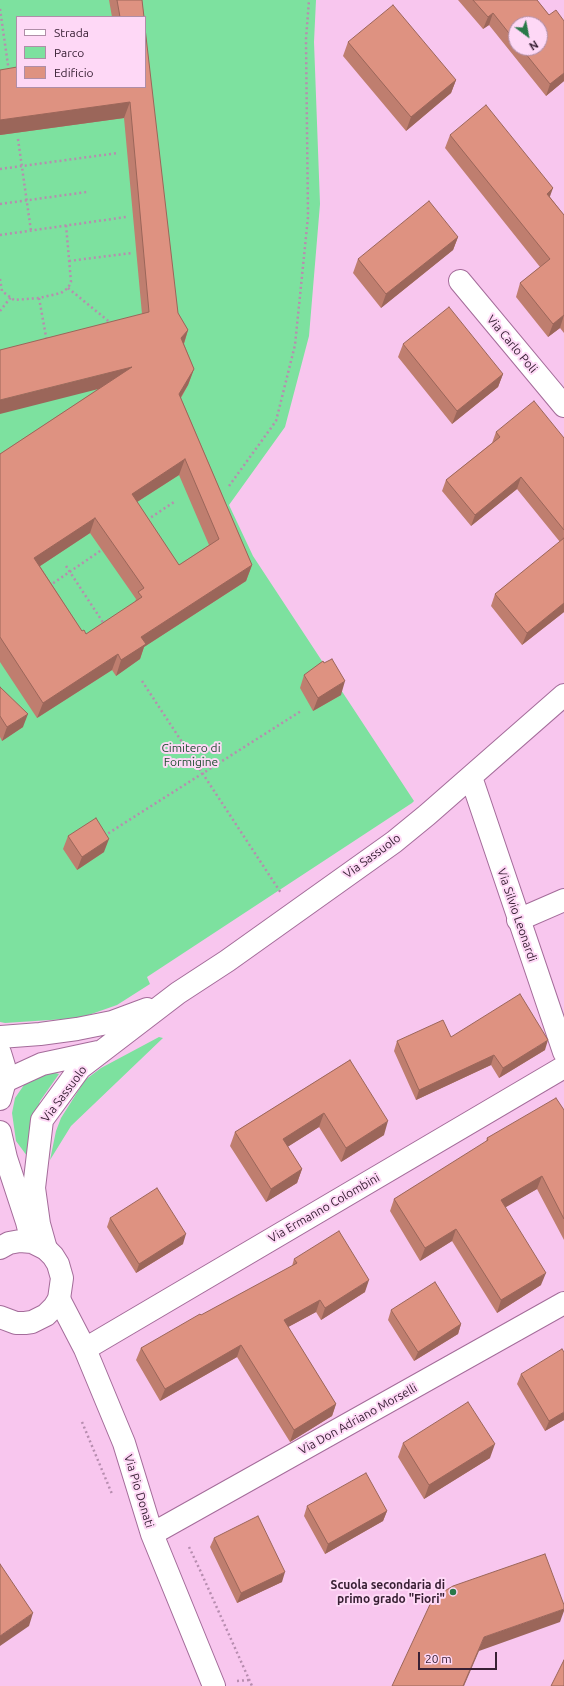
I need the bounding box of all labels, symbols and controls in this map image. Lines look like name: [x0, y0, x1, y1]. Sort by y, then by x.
legend: [16, 16, 146, 88]
north arrow: [508, 16, 548, 56]
text: Strada: [54, 26, 89, 39]
text: N: [527, 38, 540, 53]
text: Parco: [54, 46, 84, 59]
text: Edificio: [54, 66, 94, 79]
street label: Via Carlo Poli: [484, 312, 540, 376]
park label: Cimitero di Formigine: [161, 741, 221, 769]
street label: Via Sassuolo: [341, 831, 403, 881]
street label: Via Silvio Leonardi: [494, 866, 540, 964]
street label: Via Sassuolo: [38, 1063, 90, 1125]
street label: Via Ermanno Colombini: [266, 1170, 382, 1246]
street label: Via Don Adriano Morselli: [296, 1380, 420, 1458]
street label: Via Pio Donati: [121, 1453, 157, 1529]
place label: Scuola secondaria di primo grado "Fiori": [331, 1578, 445, 1606]
marker: Scuola secondaria di primo grado "Fiori": [448, 1587, 458, 1597]
scale bar: [420, 1644, 499, 1670]
text: 20 m: [425, 1652, 452, 1665]

